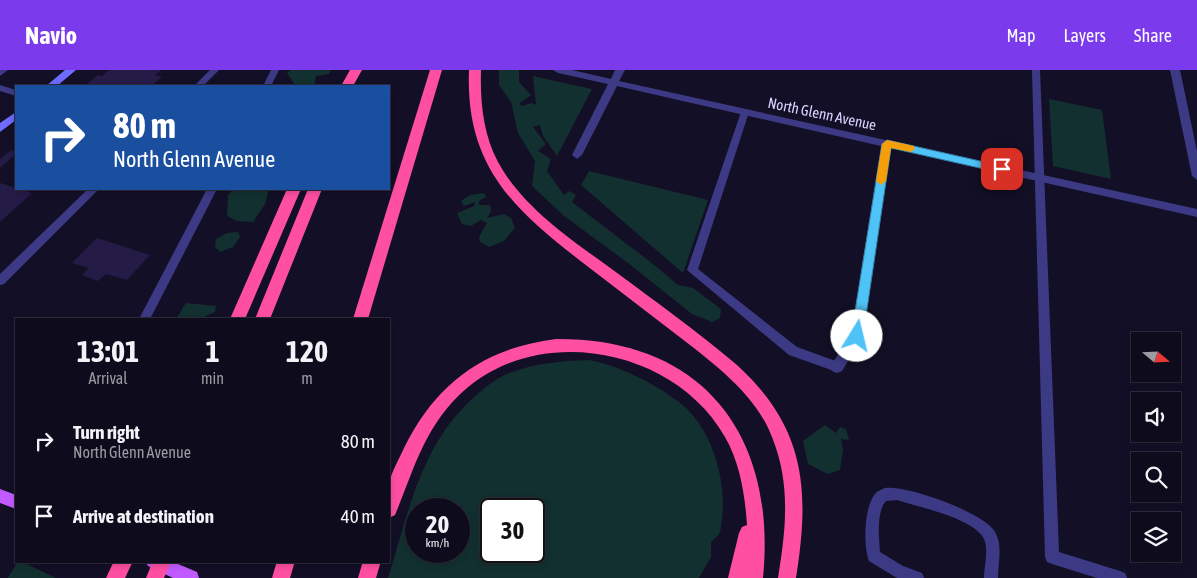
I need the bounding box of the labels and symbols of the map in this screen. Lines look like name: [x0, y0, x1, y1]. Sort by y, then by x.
street label: North Glenn Avenue: [766, 94, 878, 133]
pin: [981, 148, 1023, 190]
position arrow: [830, 309, 882, 361]
north arrow: [1131, 332, 1181, 382]
speed limit sign: 30: [480, 498, 545, 563]

